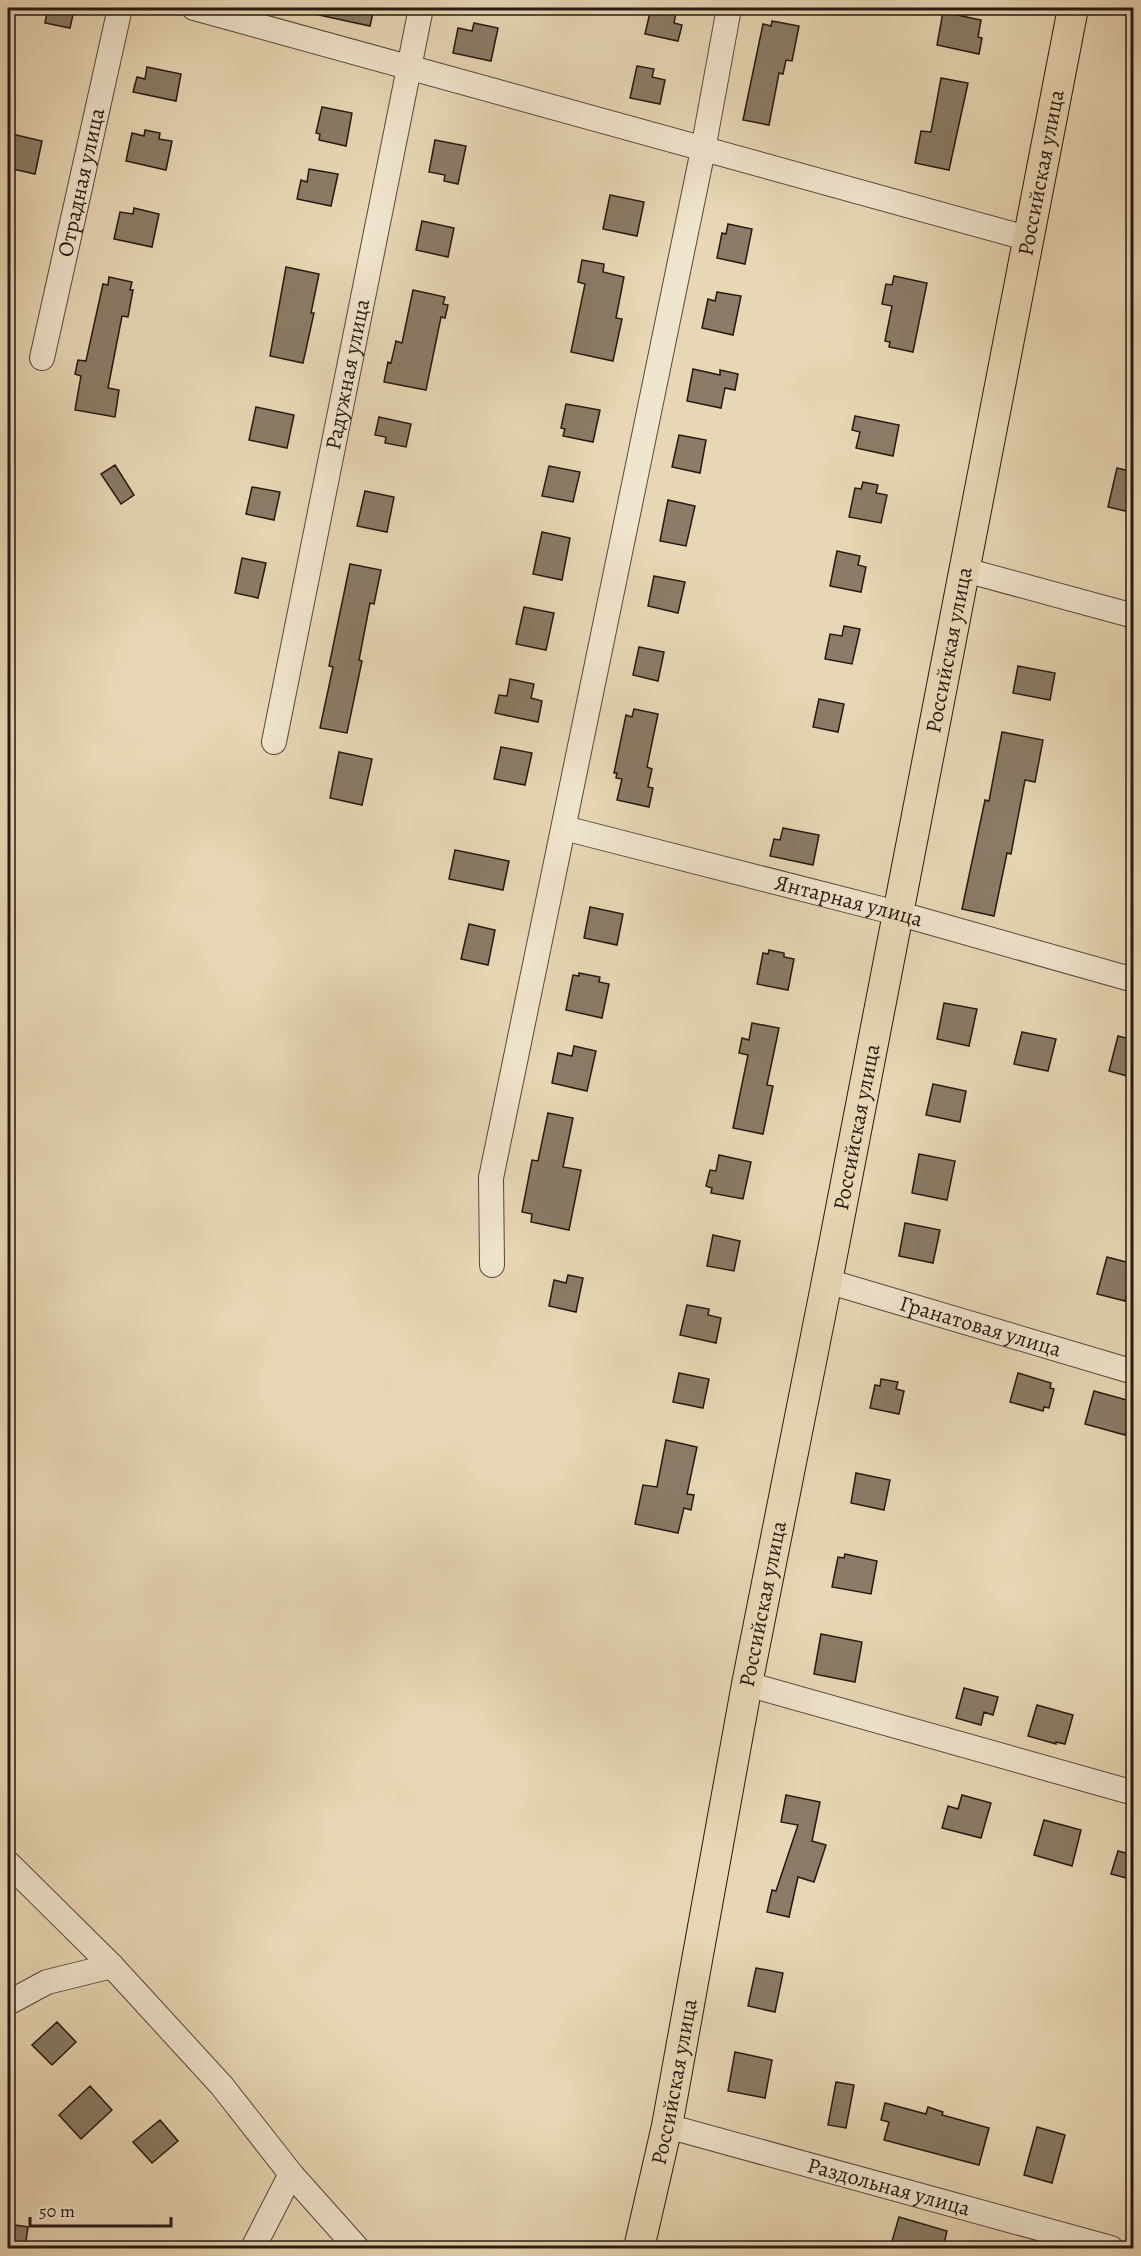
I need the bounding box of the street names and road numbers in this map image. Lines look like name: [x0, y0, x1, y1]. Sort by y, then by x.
street label: Российская улица: [1010, 86, 1072, 258]
street label: Отрадная улица: [50, 104, 112, 260]
street label: Радужная улица: [318, 295, 378, 452]
street label: Российская улица: [918, 563, 980, 736]
street label: Янтарная улица: [772, 867, 927, 935]
street label: Российская улица: [826, 1041, 888, 1213]
street label: Гранатовая улица: [896, 1288, 1066, 1365]
street label: Российская улица: [732, 1517, 794, 1690]
street label: Российская улица: [644, 1995, 705, 2168]
street label: Раздольная улица: [804, 2150, 975, 2224]

